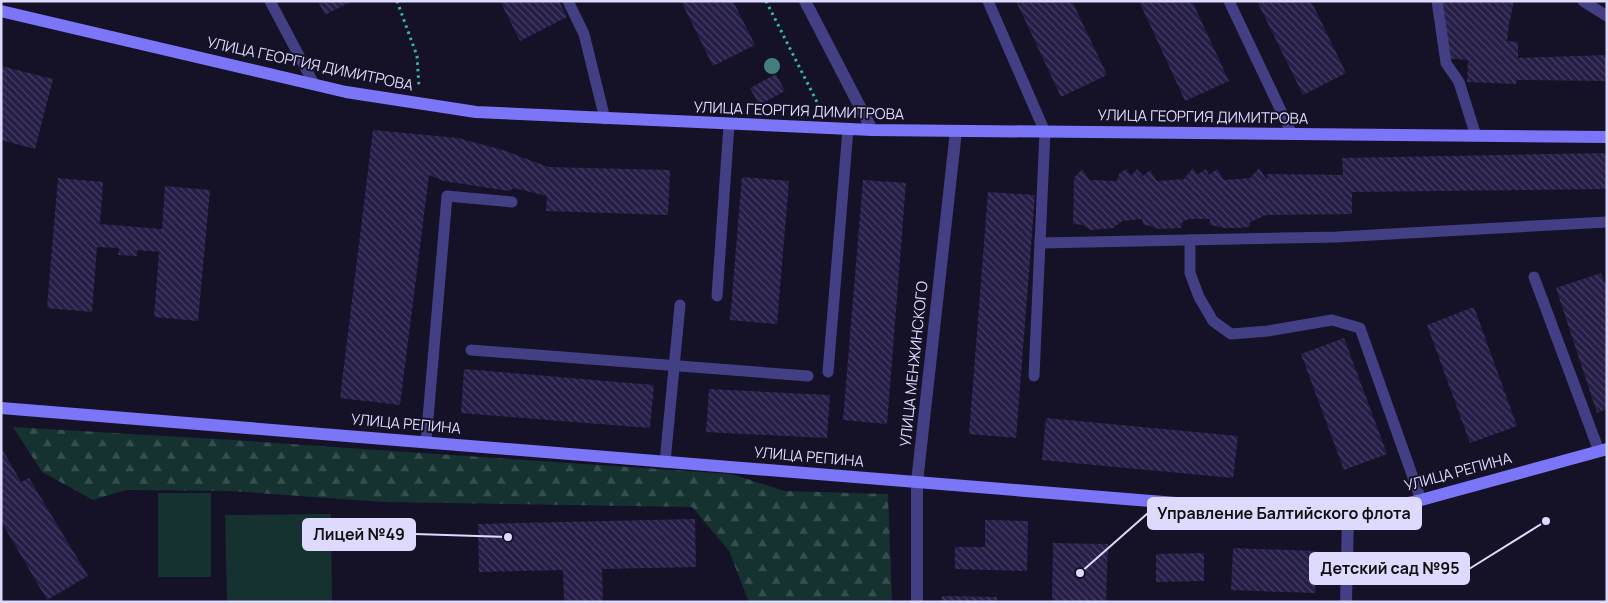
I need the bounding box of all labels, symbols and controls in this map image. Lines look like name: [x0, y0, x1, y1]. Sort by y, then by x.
street label: УЛИЦА ГЕОРГИЯ ДИМИТРОВА: [205, 31, 416, 96]
street label: УЛИЦА ГЕОРГИЯ ДИМИТРОВА: [693, 96, 905, 125]
street label: УЛИЦА ГЕОРГИЯ ДИМИТРОВА: [1097, 104, 1309, 129]
street label: УЛИЦА МЕНЖИНСКОГО: [894, 280, 933, 448]
street label: УЛИЦА РЕПИНА: [350, 408, 462, 439]
street label: УЛИЦА РЕПИНА: [753, 441, 865, 472]
street label: УЛИЦА РЕПИНА: [1402, 447, 1514, 496]
callout: Управление Балтийского флота: [1148, 498, 1421, 529]
text: Управление Балтийского флота: [1157, 502, 1411, 524]
callout: Лицей №49: [303, 519, 415, 550]
text: Лицей №49: [313, 523, 405, 545]
callout: Детский сад №95: [1310, 553, 1469, 584]
text: Детский сад №95: [1320, 557, 1460, 579]

